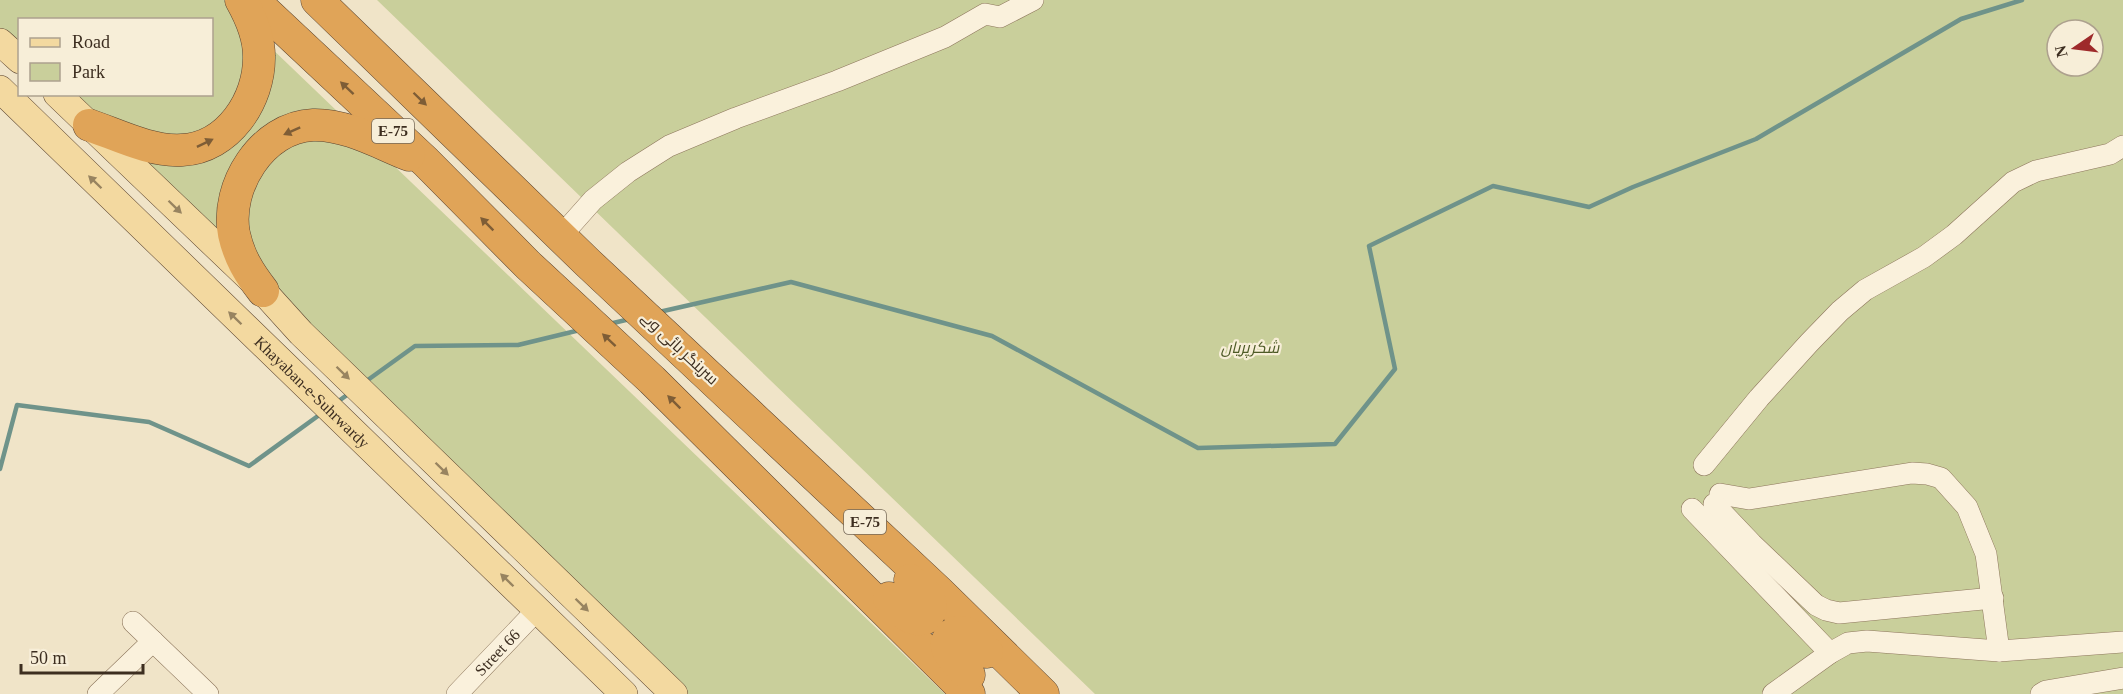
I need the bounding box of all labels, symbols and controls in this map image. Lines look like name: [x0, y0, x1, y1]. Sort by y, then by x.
legend: [18, 18, 213, 96]
north arrow: [2045, 18, 2105, 78]
text: Road: [72, 32, 110, 52]
text: N: [2051, 43, 2071, 59]
text: Park: [72, 62, 105, 82]
one-way arrow: [340, 82, 355, 95]
one-way arrow: [412, 91, 426, 105]
road number: E-75: [372, 119, 414, 143]
one-way arrow: [283, 126, 300, 135]
one-way arrow: [196, 139, 214, 149]
one-way arrow: [88, 175, 102, 189]
one-way arrow: [167, 200, 182, 213]
one-way arrow: [481, 217, 495, 231]
street label: سرینگر ہائی وے: [637, 308, 722, 389]
one-way arrow: [228, 311, 242, 325]
street label: Khayaban-e-Suhrwardy: [252, 332, 373, 452]
one-way arrow: [602, 334, 616, 348]
park label: شکرپریاں: [1221, 339, 1280, 358]
one-way arrow: [336, 366, 350, 380]
one-way arrow: [667, 396, 681, 410]
one-way arrow: [435, 462, 449, 476]
road number: E-75: [844, 510, 886, 534]
one-way arrow: [499, 573, 514, 587]
one-way arrow: [575, 598, 590, 612]
street label: Street 66: [471, 625, 523, 679]
scale bar: [21, 637, 142, 675]
text: 50 m: [30, 648, 67, 668]

